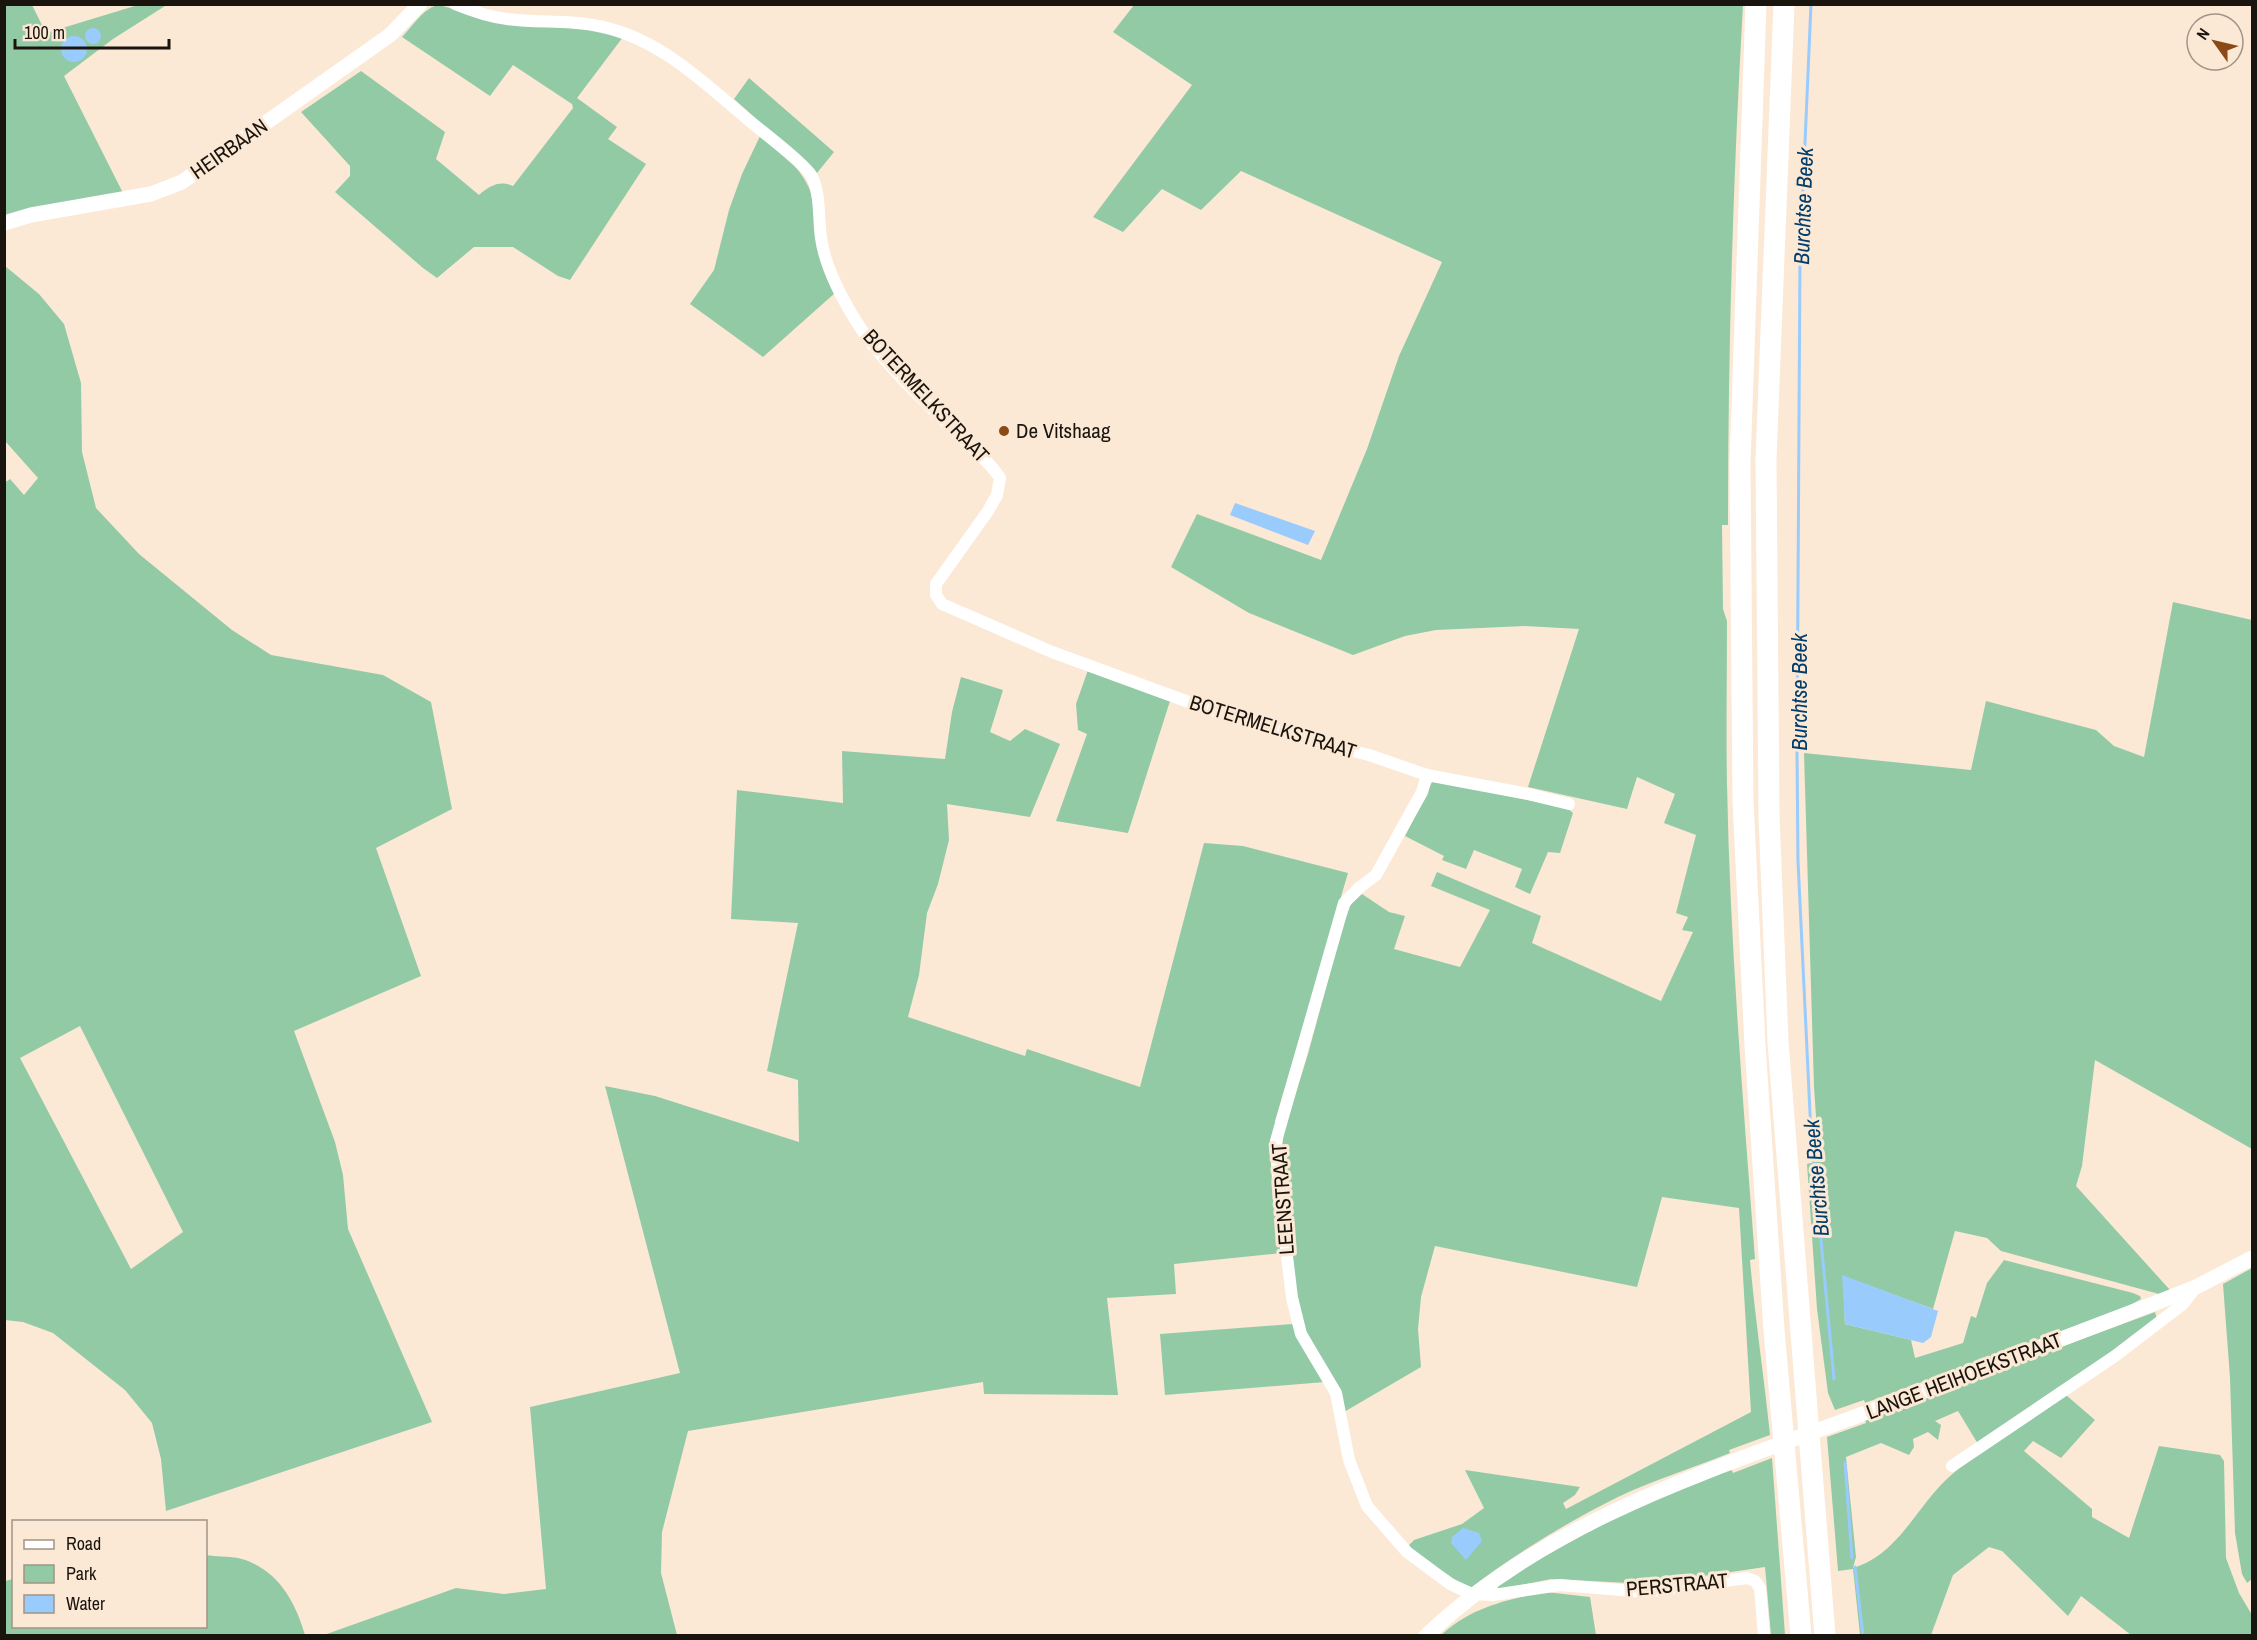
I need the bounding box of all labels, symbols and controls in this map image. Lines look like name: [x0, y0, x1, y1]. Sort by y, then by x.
scale bar: [15, 12, 170, 50]
north arrow: [2185, 12, 2245, 72]
text: 100 m: [24, 20, 65, 45]
text: N: [2191, 24, 2214, 44]
street label: HEIRBAAN: [184, 111, 273, 186]
water label: Burchtse Beek: [1786, 146, 1820, 265]
street label: BOTERMELKSTRAAT: [857, 323, 996, 469]
place label: De Vitshaag: [1016, 416, 1111, 445]
marker: De Vitshaag: [997, 424, 1011, 438]
water label: Burchtse Beek: [1784, 632, 1814, 751]
street label: BOTERMELKSTRAAT: [1186, 687, 1361, 766]
water label: Burchtse Beek: [1796, 1117, 1836, 1238]
street label: LEENSTRAAT: [1264, 1142, 1301, 1256]
street label: LANGE HEIHOEKSTRAAT: [1862, 1325, 2066, 1426]
legend: [12, 1520, 207, 1628]
text: Road: [66, 1531, 101, 1556]
text: Park: [66, 1561, 97, 1586]
street label: PERSTRAAT: [1625, 1566, 1730, 1603]
text: Water: [66, 1591, 105, 1616]

